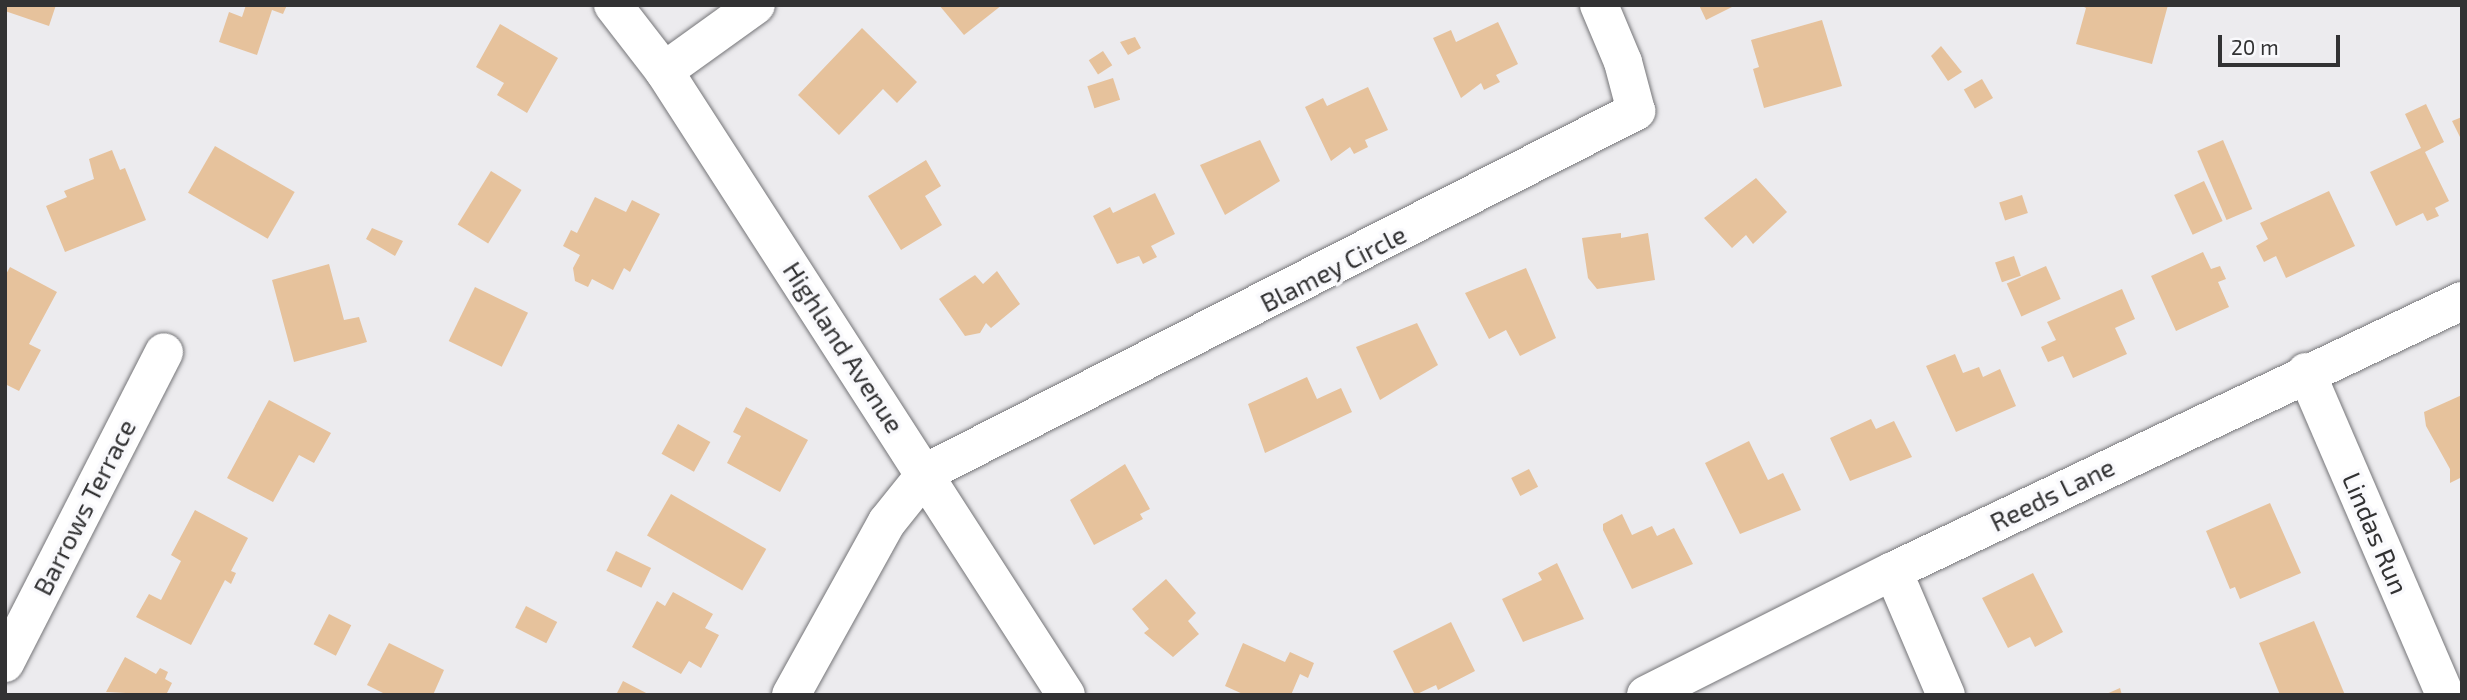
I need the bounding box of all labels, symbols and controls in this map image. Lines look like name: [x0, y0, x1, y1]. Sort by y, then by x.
scale bar: [2222, 21, 2344, 65]
text: 20 m: [2231, 34, 2279, 59]
street label: Blamey Circle: [1255, 218, 1411, 318]
street label: Highland Avenue: [777, 255, 911, 439]
street label: Barrows Terrace: [26, 414, 142, 600]
street label: Reeds Lane: [1985, 451, 2119, 537]
street label: Lindas Run: [2336, 467, 2416, 599]

